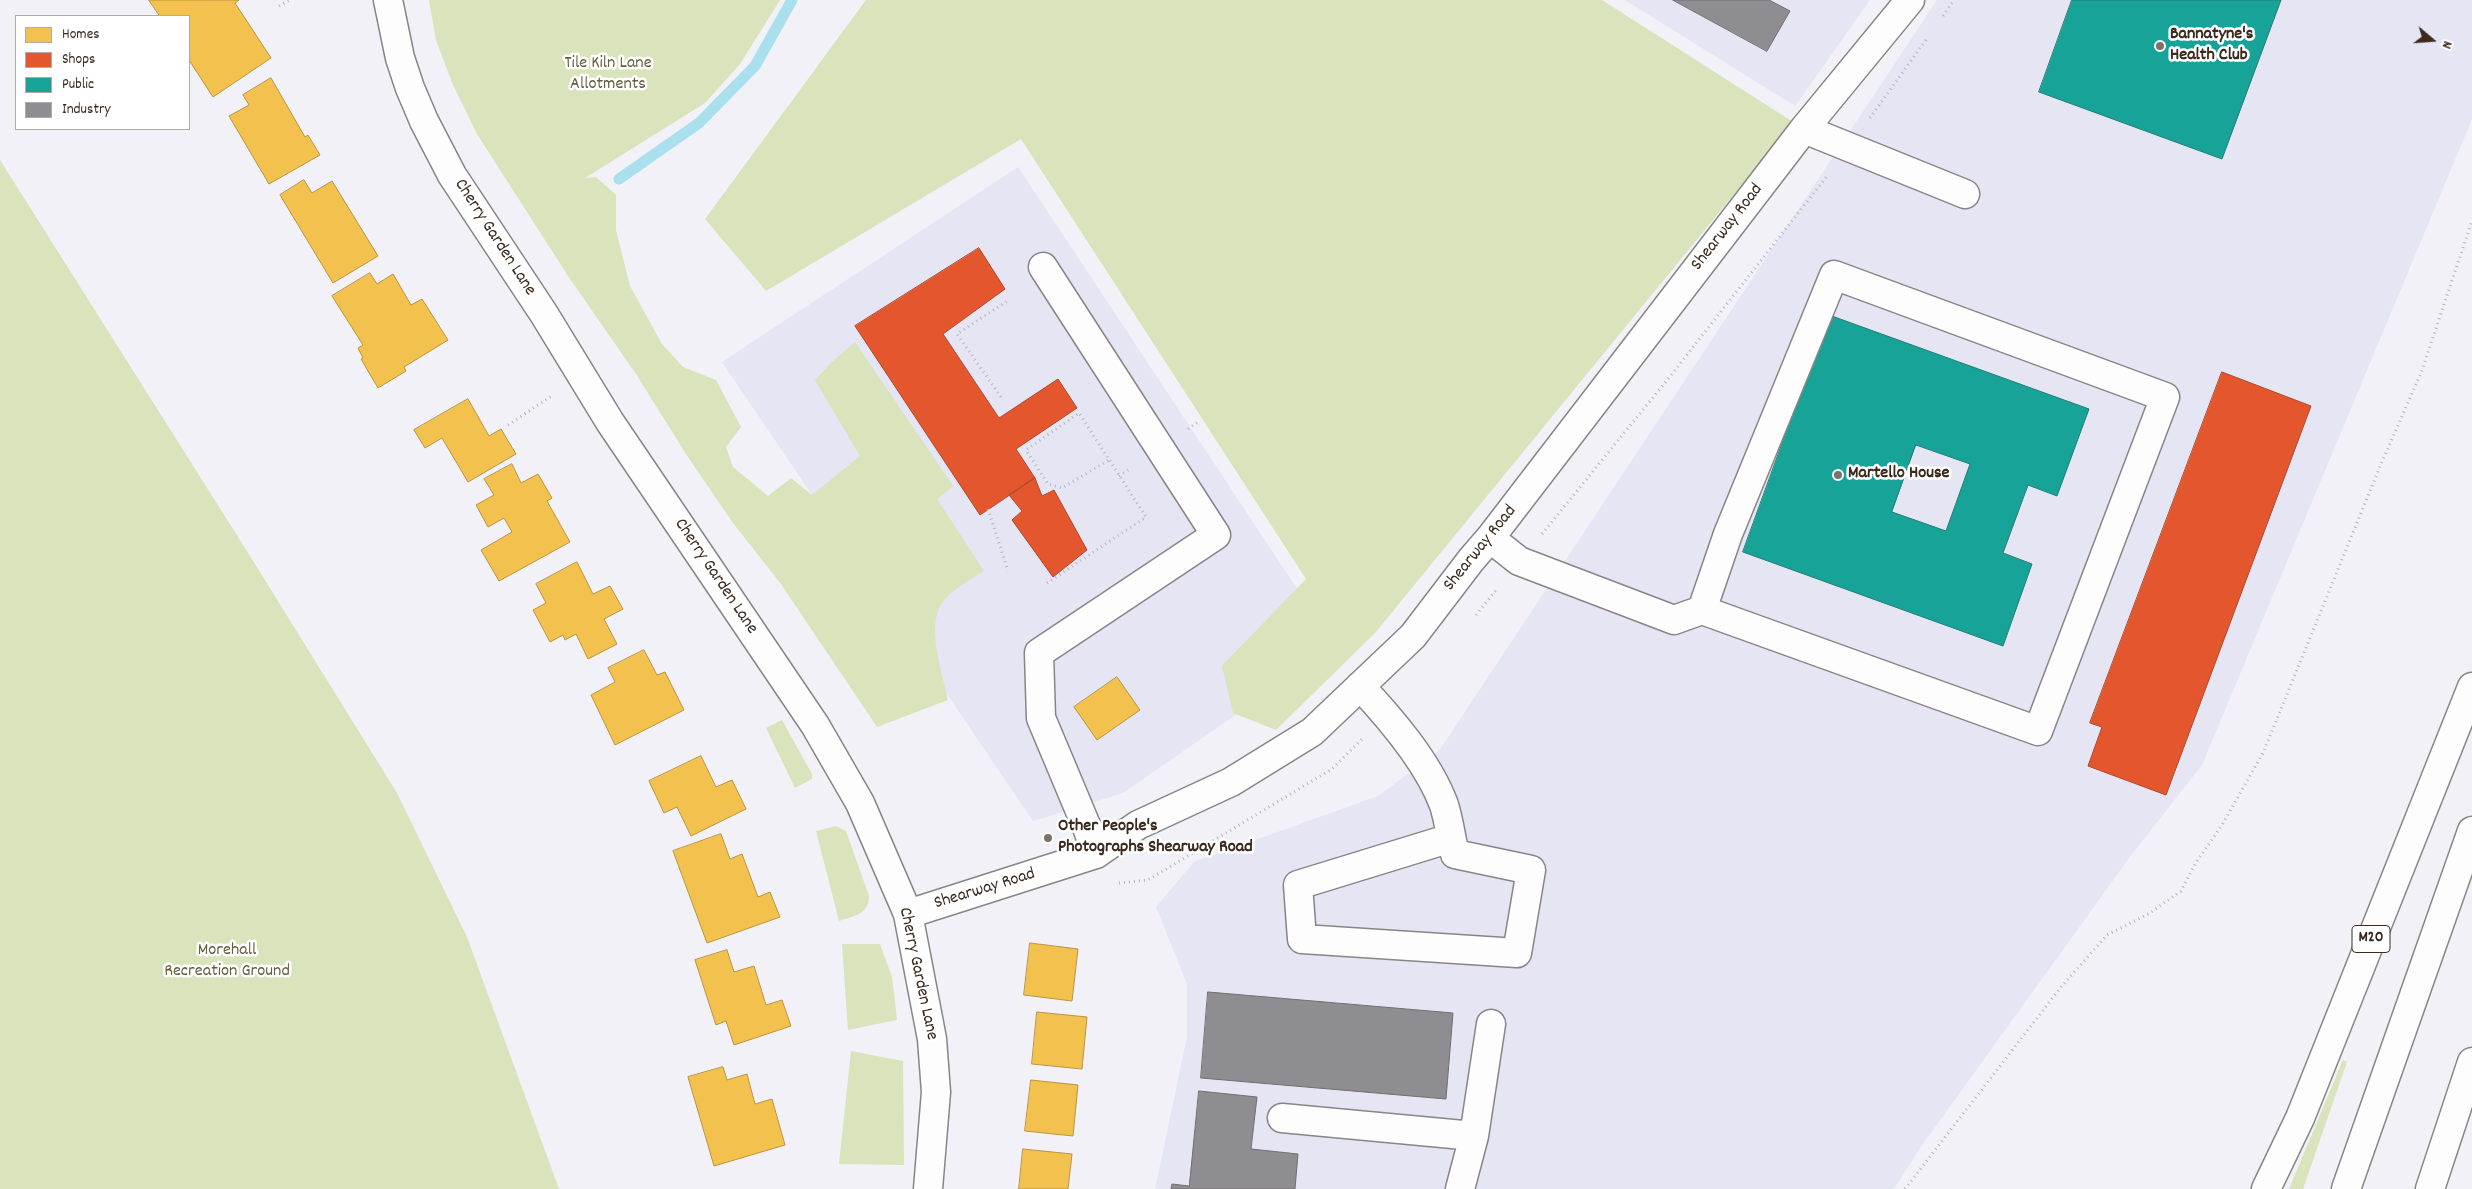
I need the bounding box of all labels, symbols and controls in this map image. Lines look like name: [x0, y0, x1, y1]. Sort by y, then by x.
legend: [15, 15, 190, 130]
north arrow: [2407, 15, 2457, 65]
text: Homes: [62, 24, 100, 46]
place label: Bannatyne's Health Club: [2170, 25, 2253, 68]
text: N: [2436, 38, 2457, 51]
marker: Bannatyne's Health Club: [2154, 40, 2166, 52]
text: Shops: [62, 49, 95, 71]
park label: Tile Kiln Lane Allotments: [564, 54, 652, 96]
text: Public: [62, 74, 94, 96]
text: Industry: [62, 99, 111, 121]
street label: Cherry Garden Lane: [448, 176, 540, 300]
street label: Shearway Road: [1687, 180, 1769, 276]
place label: Martello House: [1848, 464, 1949, 486]
marker: Martello House: [1832, 469, 1844, 481]
street label: Shearway Road: [1440, 502, 1522, 596]
street label: Cherry Garden Lane: [668, 515, 762, 639]
place label: Other People's Photographs Shearway Road: [1058, 817, 1253, 860]
marker: Other People's Photographs Shearway Road: [1042, 832, 1054, 844]
street label: Shearway Road: [932, 864, 1038, 916]
street label: Cherry Garden Lane: [892, 906, 942, 1042]
road number: M20: [2352, 926, 2390, 952]
park label: Morehall Recreation Ground: [164, 941, 290, 984]

